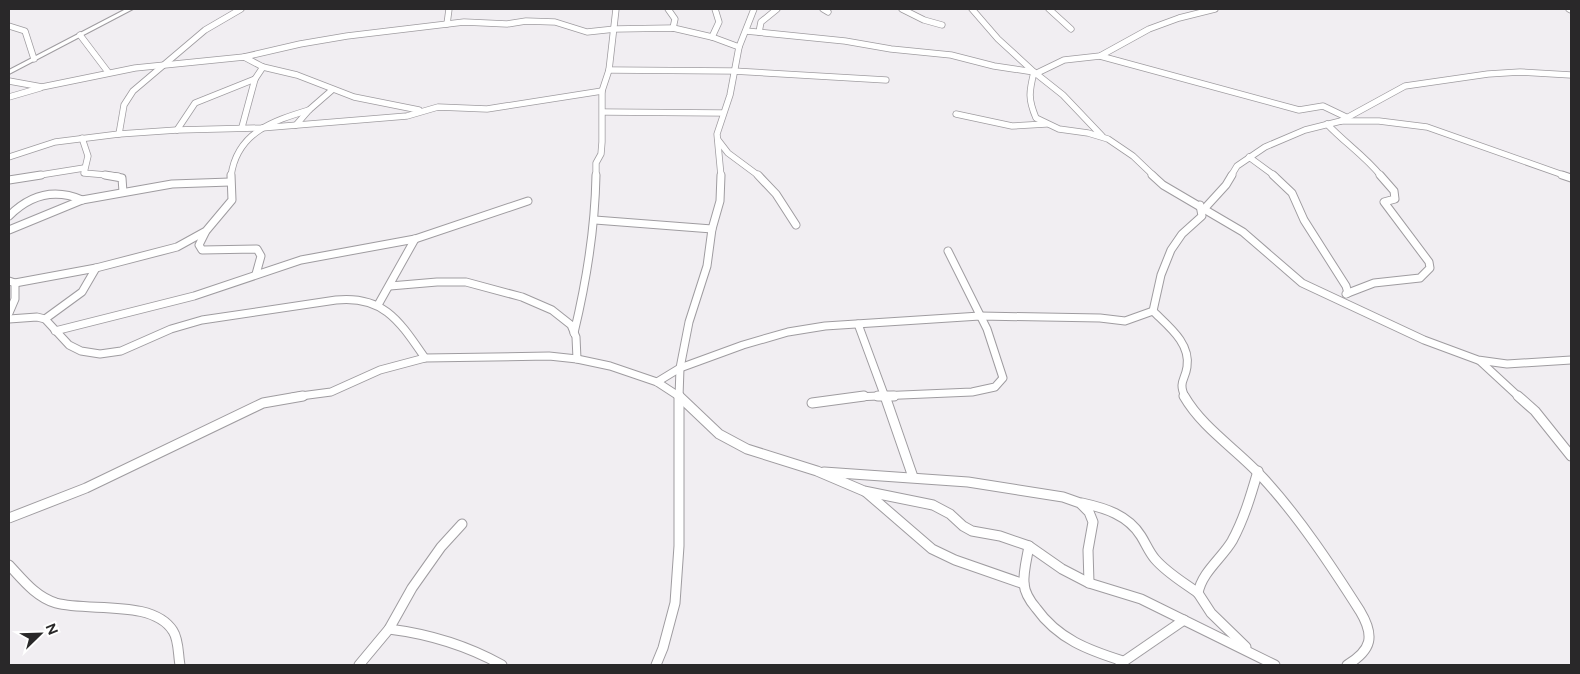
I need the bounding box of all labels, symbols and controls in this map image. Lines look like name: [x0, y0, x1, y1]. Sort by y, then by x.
north arrow: [15, 609, 65, 659]
text: N: [42, 621, 61, 637]

